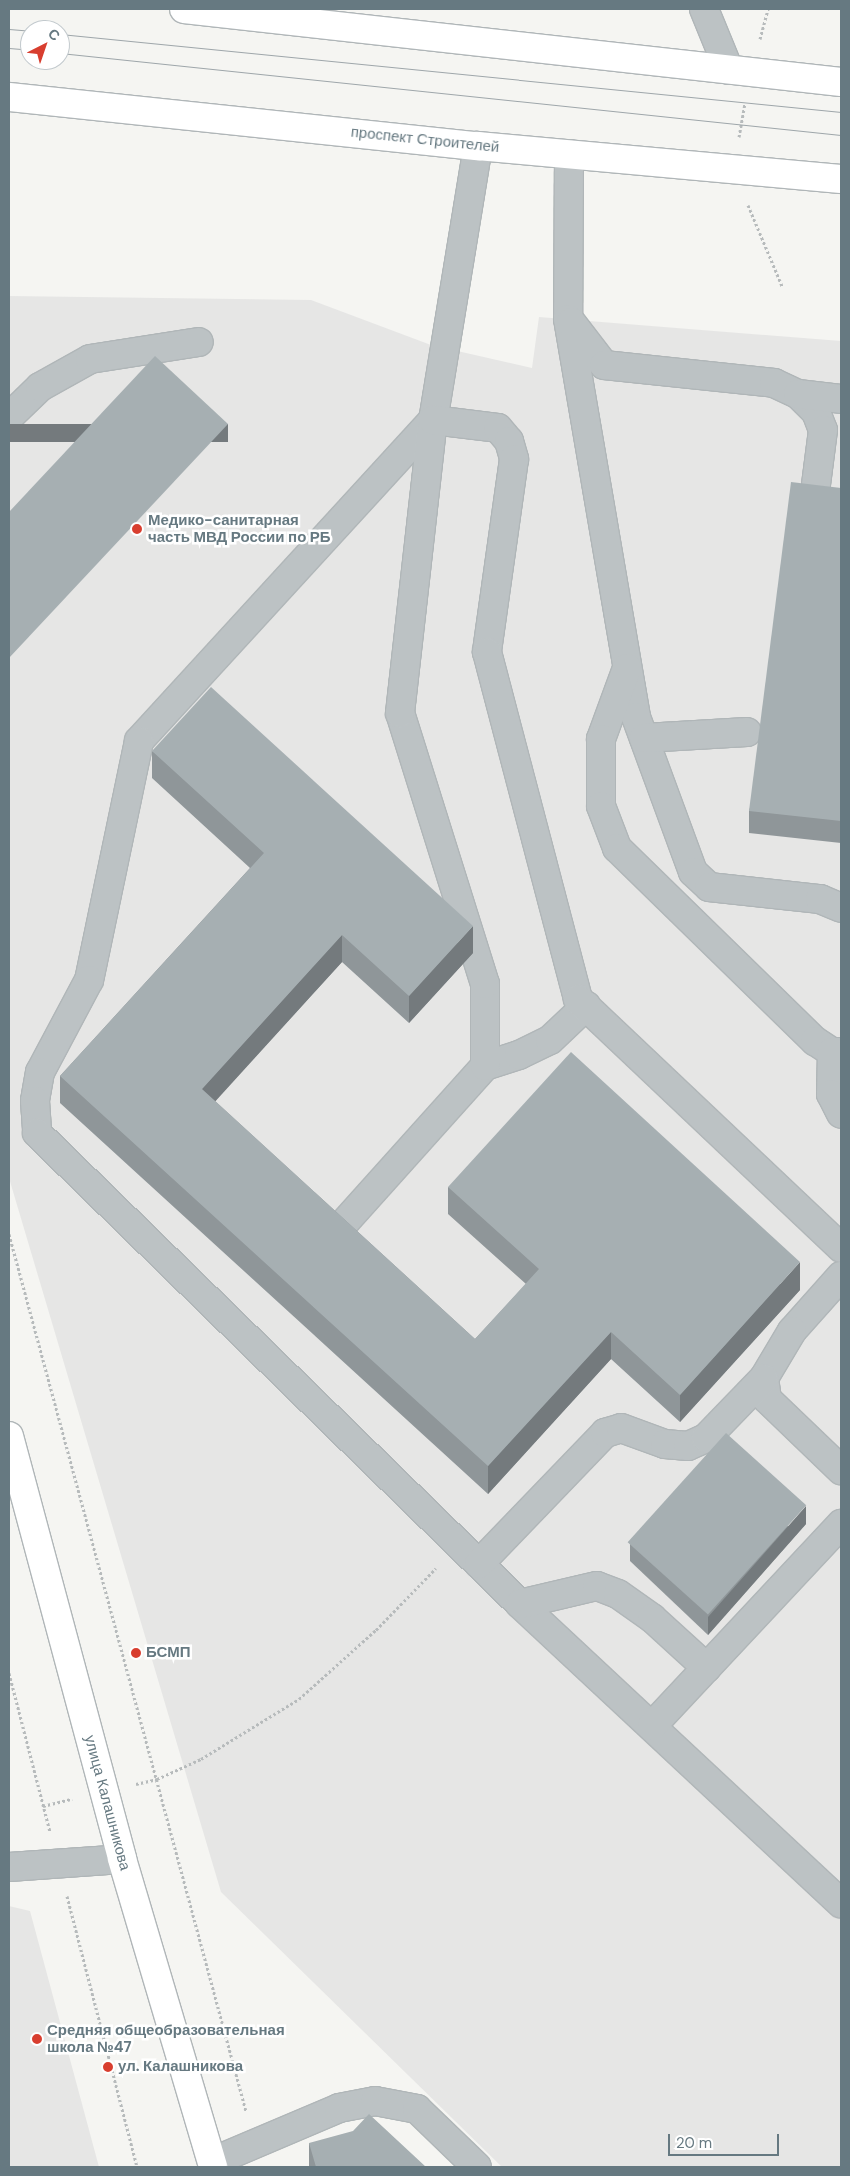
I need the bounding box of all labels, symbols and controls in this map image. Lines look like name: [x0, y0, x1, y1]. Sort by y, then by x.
north arrow: [20, 20, 70, 70]
text: С: [44, 24, 64, 45]
street label: проспект Строителей: [350, 123, 500, 157]
place label: Медико-санитарная часть МВД России по РБ: [148, 511, 331, 546]
marker: Медико-санитарная часть МВД России по РБ: [130, 522, 144, 536]
place label: БСМП: [146, 1644, 190, 1662]
marker: БСМП: [130, 1647, 142, 1659]
street label: улица Калашникова: [80, 1733, 134, 1873]
place label: Средняя общеобразовательная школа №47: [47, 2021, 285, 2056]
marker: Средняя общеобразовательная школа №47: [31, 2033, 43, 2045]
place label: ул. Калашникова: [118, 2058, 243, 2076]
marker: ул. Калашникова: [102, 2061, 114, 2073]
scale bar: [670, 2124, 781, 2156]
text: 20 m: [676, 2133, 712, 2153]

